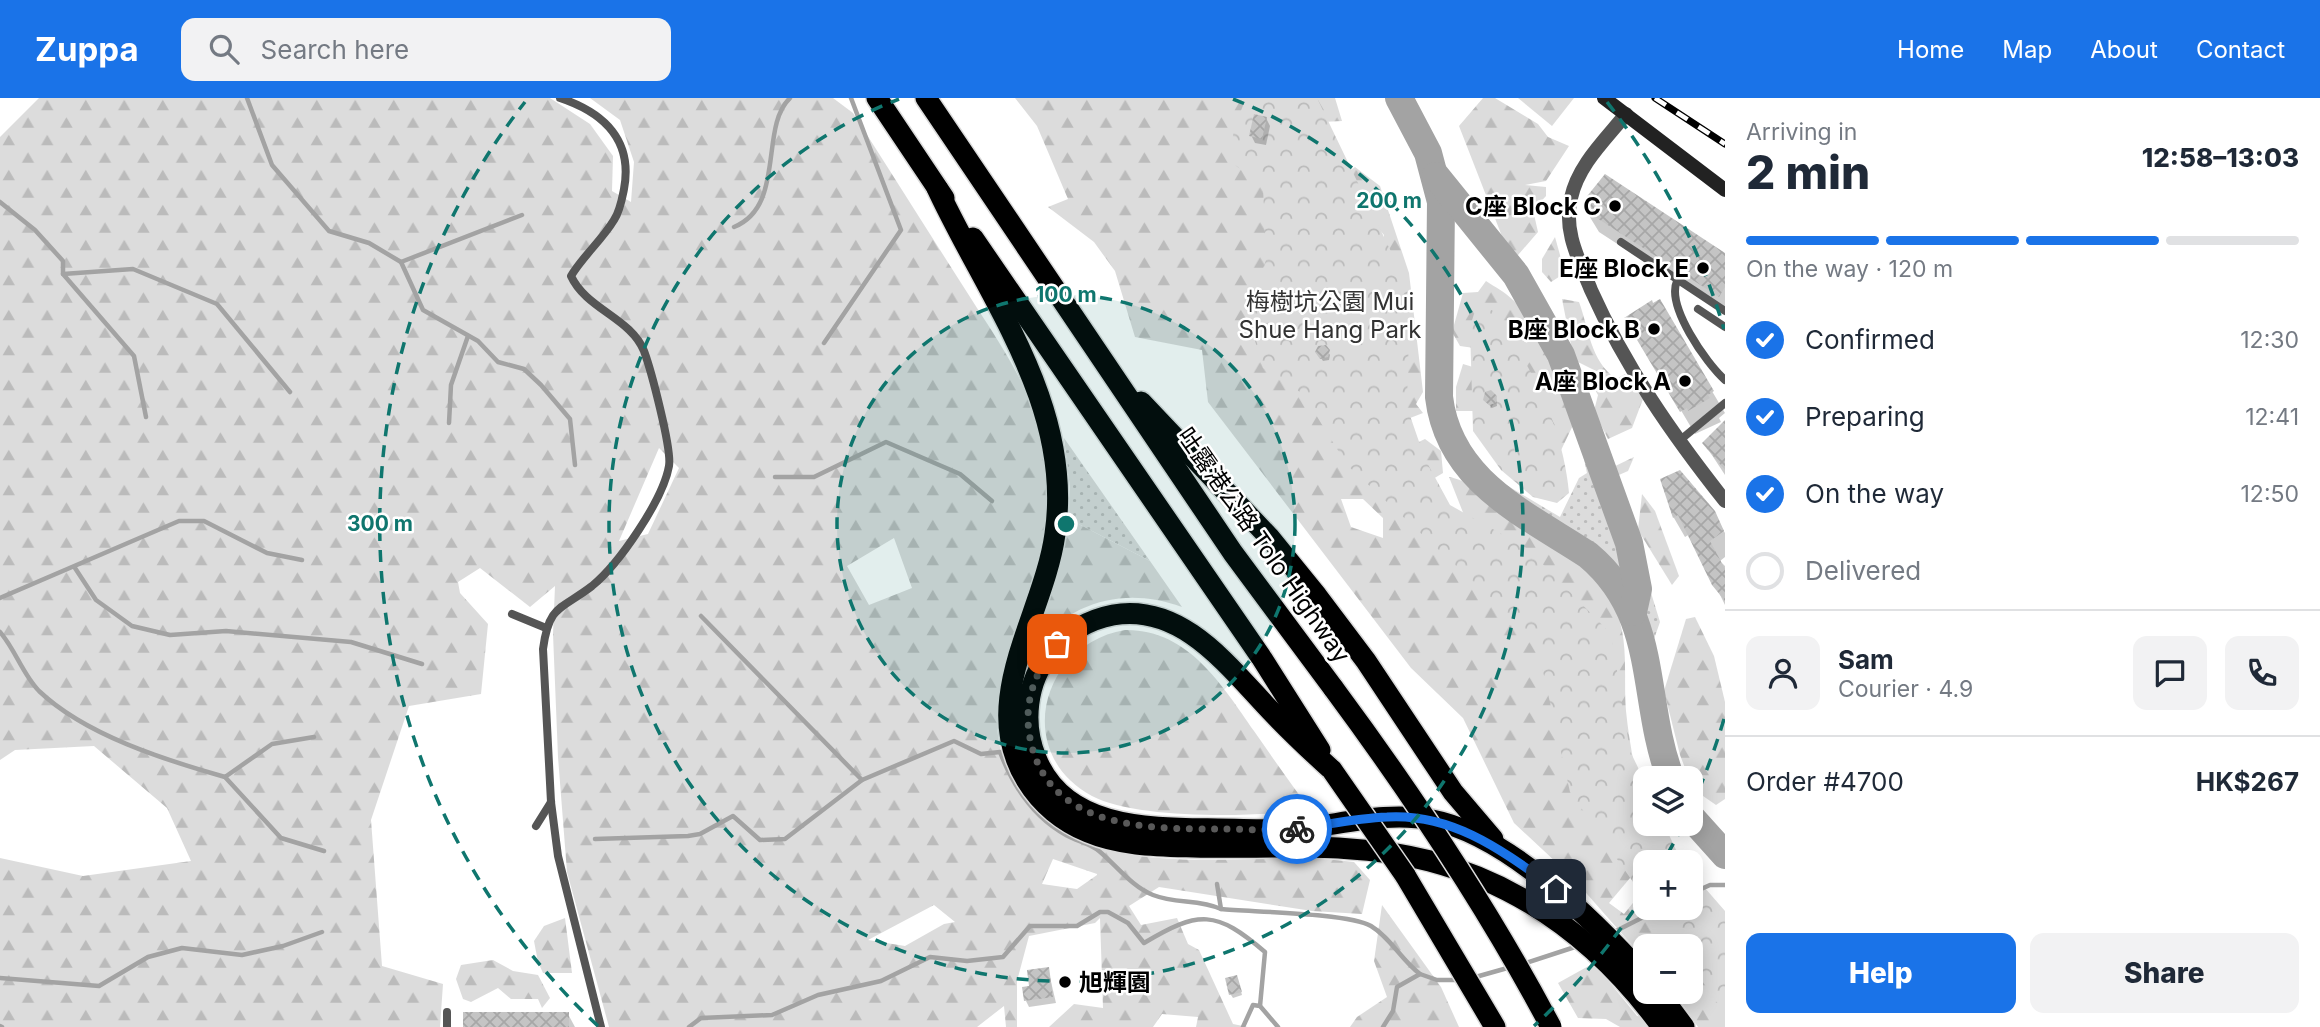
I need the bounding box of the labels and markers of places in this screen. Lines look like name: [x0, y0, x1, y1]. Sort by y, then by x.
place label: C座 Block C: [1465, 192, 1601, 221]
marker: C座 Block C: [1607, 198, 1623, 214]
place label: E座 Block E: [1559, 254, 1689, 283]
marker: E座 Block E: [1695, 260, 1711, 276]
place label: B座 Block B: [1508, 315, 1640, 344]
marker: B座 Block B: [1646, 321, 1662, 337]
place label: A座 Block A: [1535, 367, 1671, 396]
marker: A座 Block A: [1677, 373, 1693, 389]
centre of rings: [1054, 512, 1078, 536]
pin: [1027, 614, 1087, 674]
pin: [1526, 859, 1586, 919]
place label: 旭輝園: [1079, 968, 1151, 997]
marker: 旭輝園: [1057, 974, 1073, 990]

